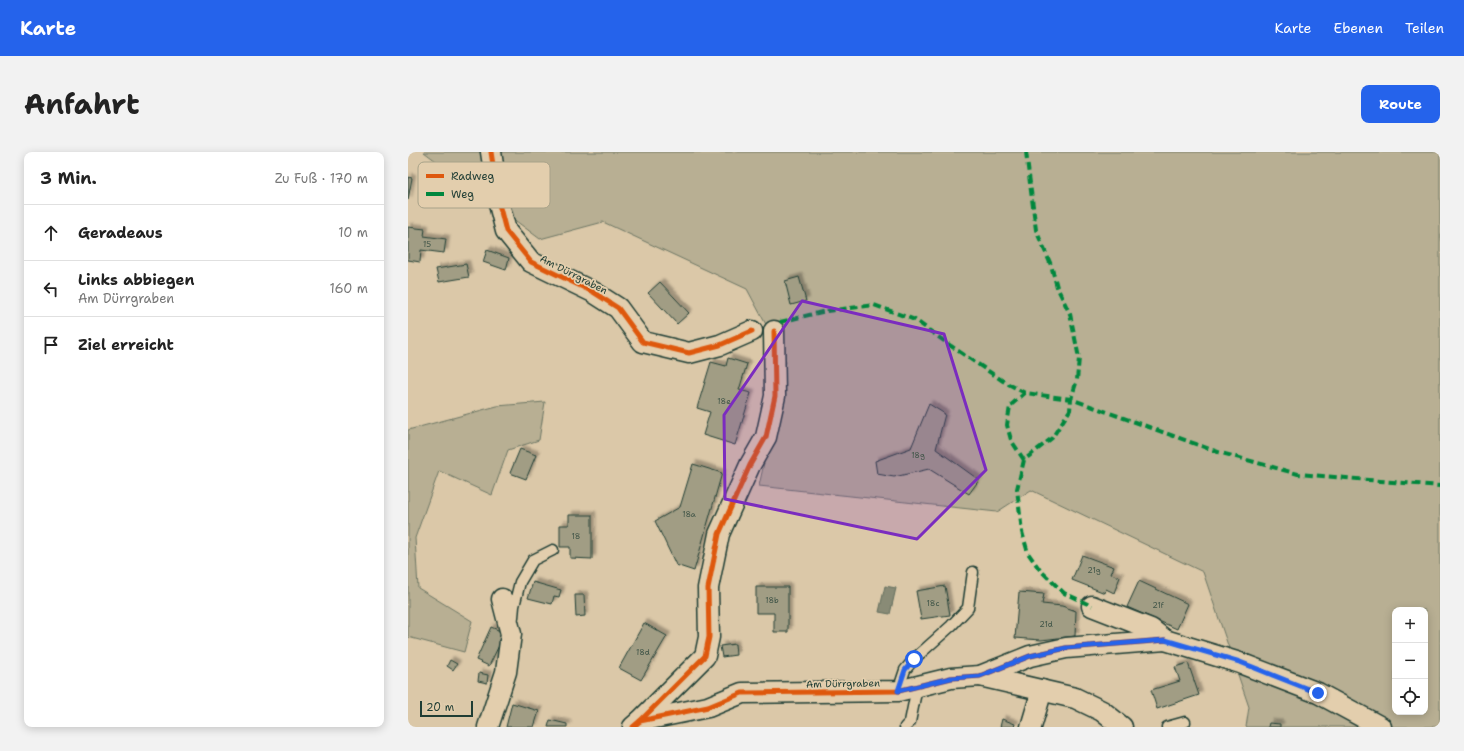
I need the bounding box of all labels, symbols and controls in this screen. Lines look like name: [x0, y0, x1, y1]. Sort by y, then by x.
text: Karte: [20, 16, 76, 41]
text: Karte: [1275, 19, 1312, 37]
text: Ebenen: [1334, 19, 1383, 37]
text: Teilen: [1405, 19, 1444, 37]
text: Anfahrt: [24, 85, 140, 123]
button: Route: [1361, 85, 1440, 123]
legend: [418, 162, 550, 208]
text: 3 Min.: [40, 167, 97, 189]
text: Radweg: [451, 169, 494, 184]
text: Zu Fuß · 170 m: [275, 170, 368, 187]
text: Weg: [451, 187, 474, 202]
icon: ahead: [40, 222, 62, 244]
text: Geradeaus: [78, 223, 163, 243]
text: 10 m: [338, 224, 368, 241]
house number: 15: [423, 239, 431, 250]
street label: Am Dürrgraben: [538, 252, 610, 297]
text: Links abbiegen: [78, 270, 194, 290]
icon: left: [40, 278, 62, 300]
text: 160 m: [330, 280, 368, 297]
text: Am Dürrgraben: [78, 290, 174, 307]
icon: arrive: [40, 334, 62, 356]
text: Ziel erreicht: [78, 335, 174, 355]
house number: 18e: [717, 396, 731, 407]
house number: 18g: [911, 450, 925, 461]
house number: 18a: [682, 509, 696, 520]
house number: 18: [572, 531, 580, 542]
house number: 21g: [1087, 565, 1101, 576]
house number: 18b: [765, 595, 779, 606]
house number: 18c: [927, 598, 939, 609]
house number: 21f: [1152, 600, 1165, 611]
map controls: [1392, 607, 1428, 715]
button: +: [1392, 607, 1428, 643]
house number: 21d: [1039, 619, 1053, 630]
button: −: [1392, 643, 1428, 679]
house number: 18d: [636, 647, 650, 658]
route start: [905, 650, 923, 668]
street label: Am Dürrgraben: [806, 676, 880, 691]
button: locate: [1392, 679, 1428, 715]
route end: [1309, 684, 1327, 702]
scale bar: [420, 699, 473, 718]
text: 20 m: [426, 700, 454, 715]

